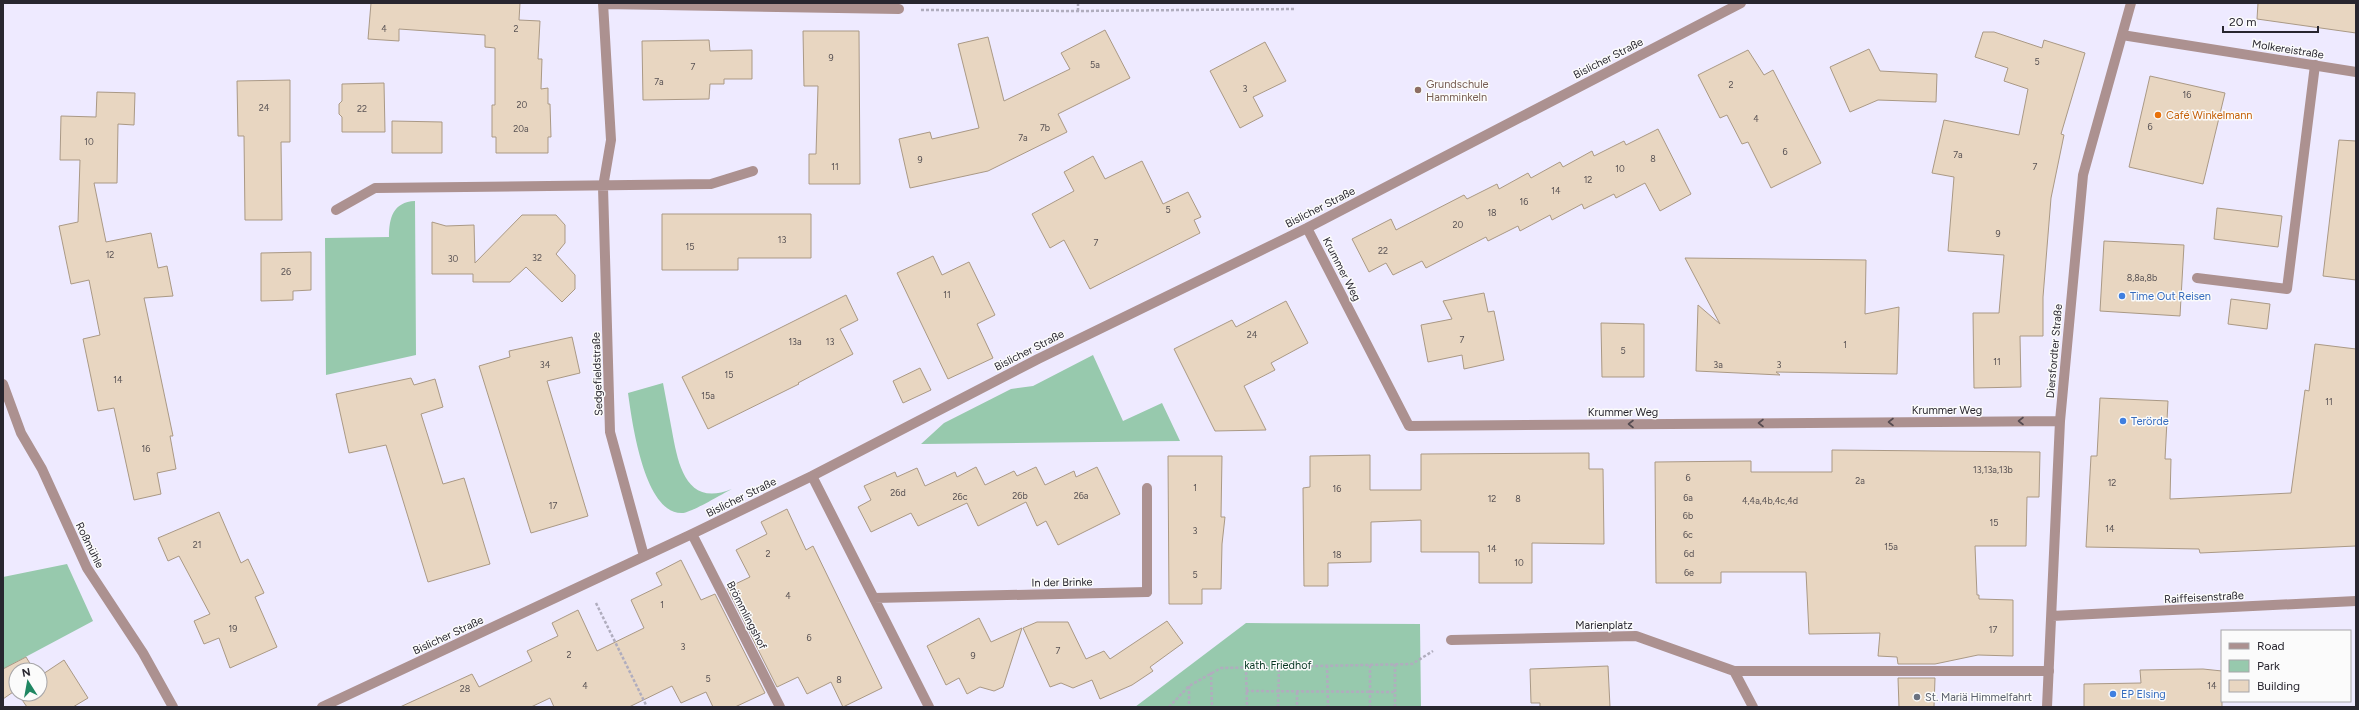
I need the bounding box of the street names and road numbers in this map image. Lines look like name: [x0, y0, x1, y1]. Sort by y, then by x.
street label: Bislicher Straße: [1571, 35, 1645, 82]
street label: Molkereistraße: [2251, 37, 2325, 62]
street label: Bislicher Straße: [1283, 184, 1357, 231]
street label: Krummer Weg: [1320, 235, 1363, 303]
street label: Diersfordter Straße: [2044, 303, 2065, 399]
street label: Bislicher Straße: [992, 327, 1066, 374]
street label: Sedgefieldstraße: [590, 332, 605, 416]
street label: Krummer Weg: [1912, 404, 1982, 417]
street label: Krummer Weg: [1588, 406, 1658, 419]
street label: Bislicher Straße: [704, 475, 778, 520]
street label: Roßmühle: [73, 520, 106, 570]
street label: In der Brinke: [1031, 575, 1093, 590]
street label: Brömmlingshof: [724, 579, 770, 652]
street label: Raiffeisenstraße: [2164, 589, 2244, 606]
street label: Bislicher Straße: [411, 613, 486, 657]
street label: Marienplatz: [1575, 619, 1633, 632]

